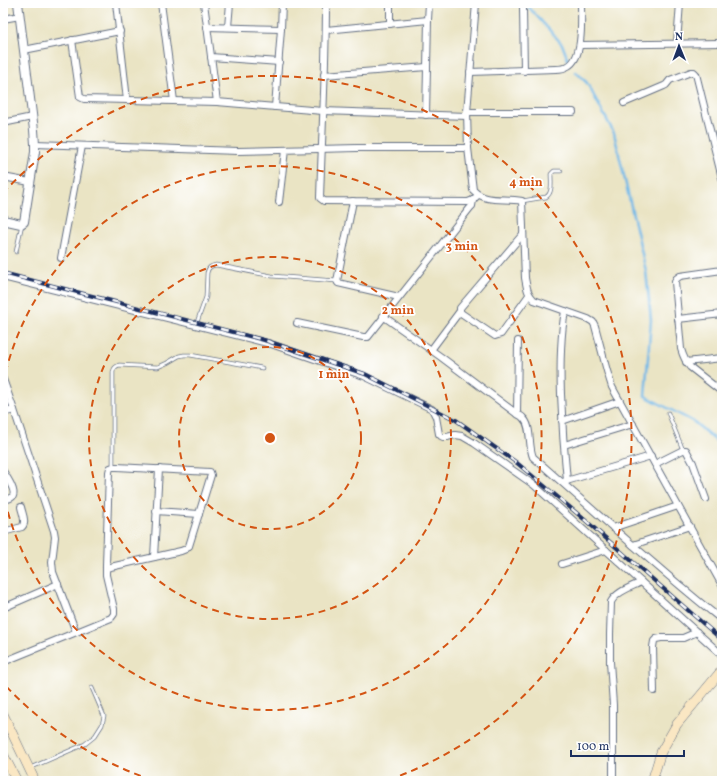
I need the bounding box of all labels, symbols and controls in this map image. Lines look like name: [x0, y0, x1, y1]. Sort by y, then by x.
north arrow: [659, 26, 699, 66]
text: N: [675, 30, 683, 45]
text: 4 min: [509, 175, 543, 191]
text: 3 min: [446, 239, 478, 255]
text: 2 min: [382, 303, 414, 319]
text: 1 min: [319, 367, 350, 383]
centre of rings: [263, 431, 277, 445]
scale bar: [571, 732, 684, 758]
text: 100 m: [577, 739, 610, 755]

